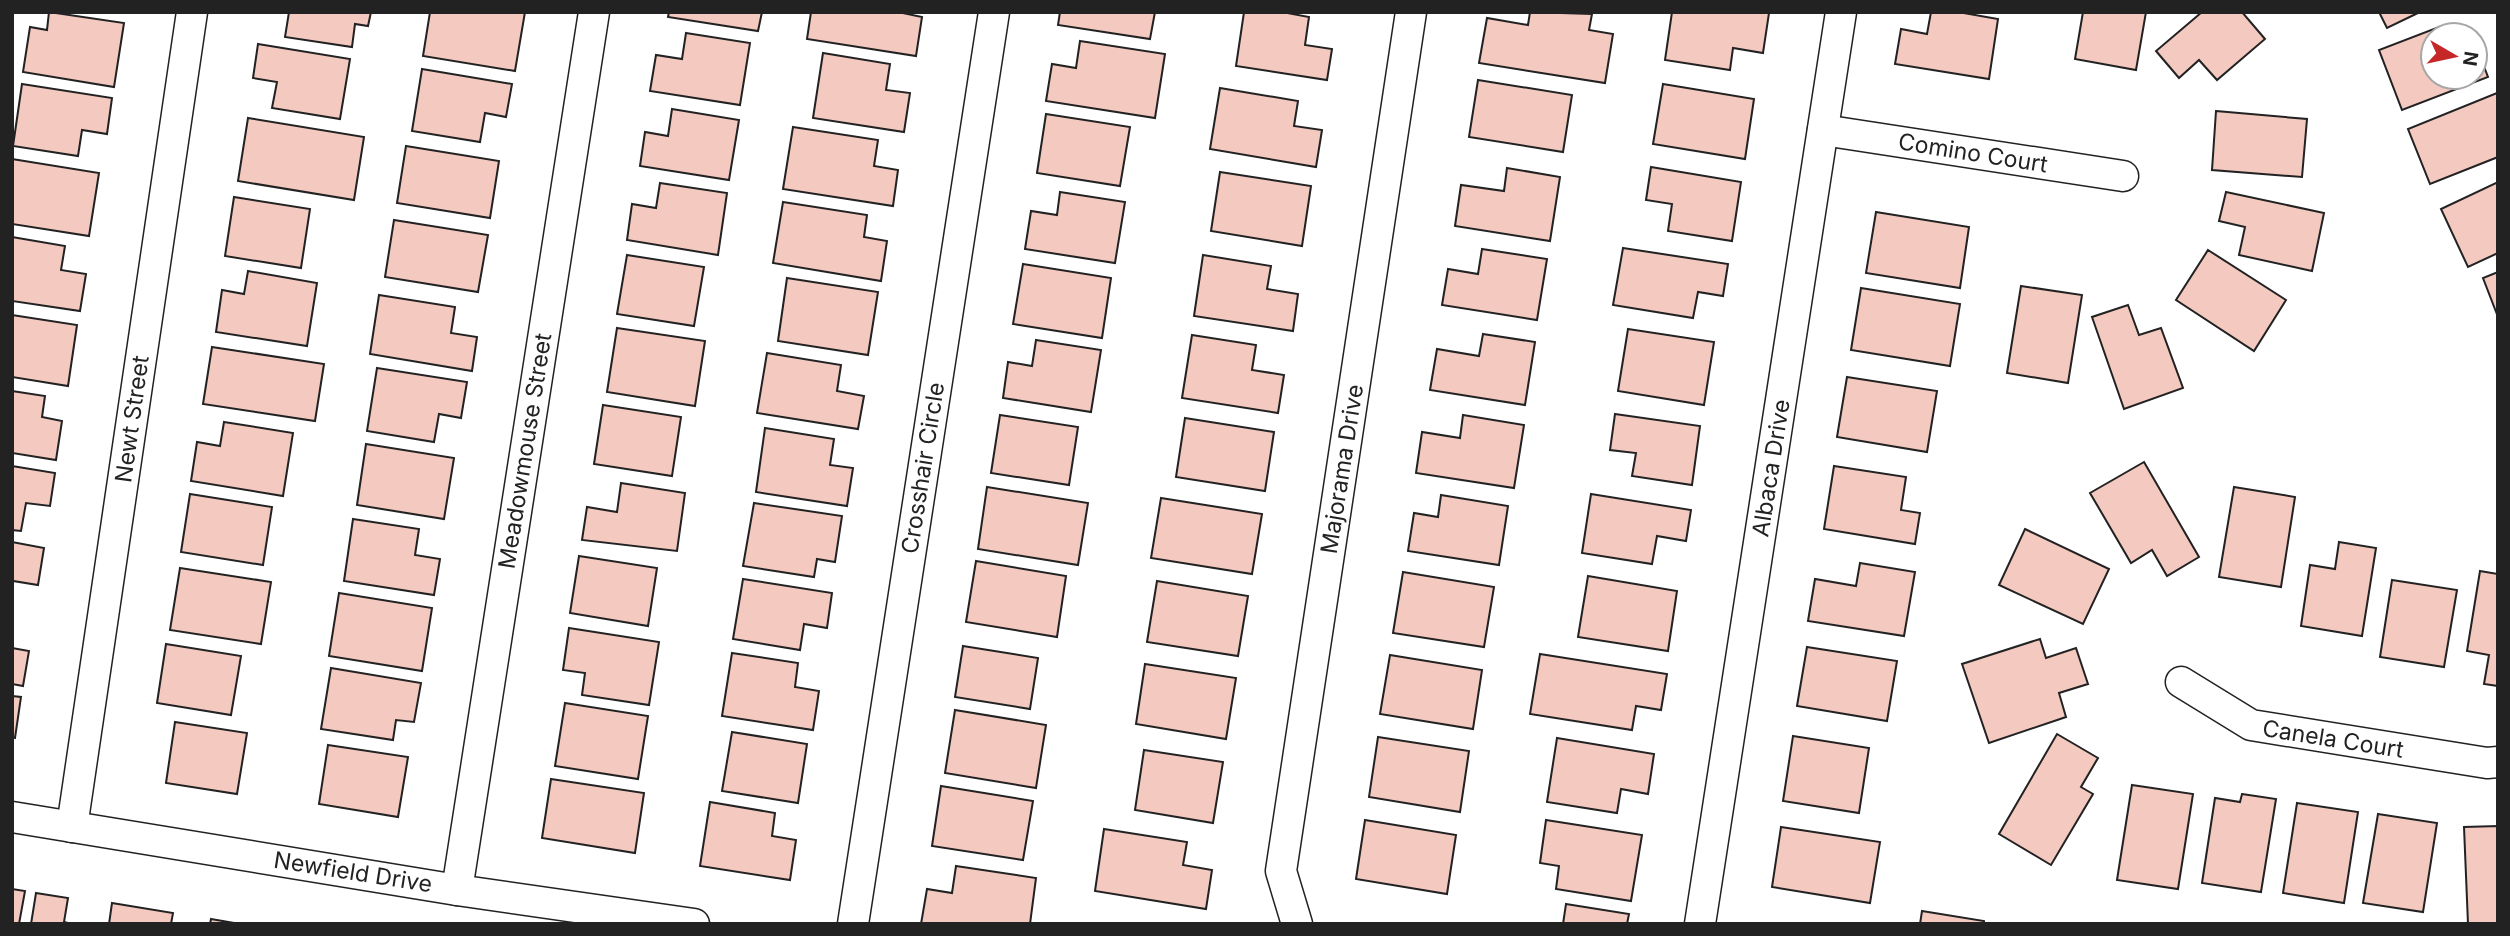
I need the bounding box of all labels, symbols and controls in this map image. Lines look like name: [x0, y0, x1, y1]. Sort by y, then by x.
north arrow: [2419, 21, 2489, 91]
text: N: [2458, 50, 2483, 68]
street label: Comino Court: [1896, 127, 2050, 179]
street label: Meadowmouse Street: [493, 331, 558, 571]
street label: Newt Street: [109, 353, 155, 484]
street label: Crosshair Circle: [896, 380, 950, 556]
street label: Majorama Drive: [1315, 382, 1369, 556]
street label: Albaca Drive: [1746, 397, 1796, 539]
street label: Canela Court: [2260, 714, 2406, 764]
street label: Newfield Drive: [272, 846, 434, 898]

